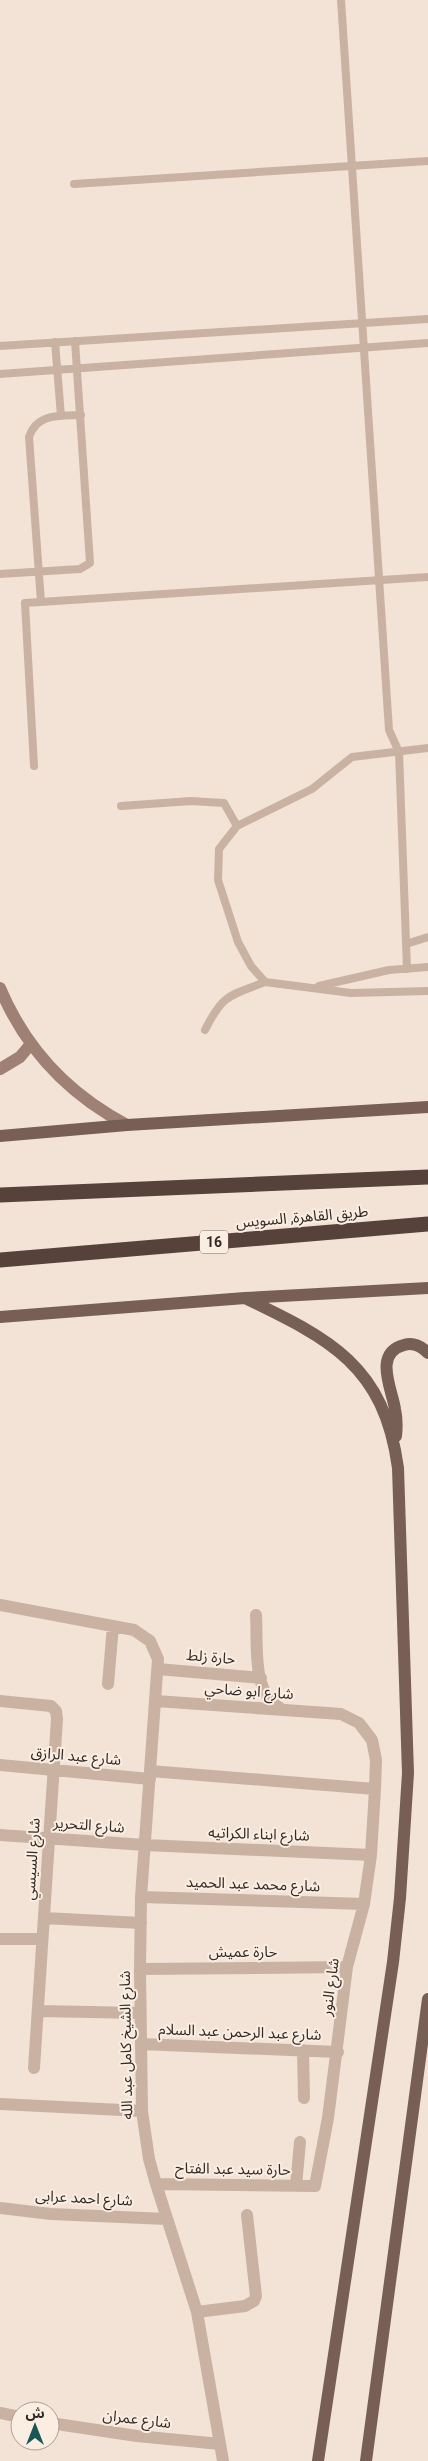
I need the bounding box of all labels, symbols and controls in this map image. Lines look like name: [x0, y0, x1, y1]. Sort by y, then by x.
street label: طريق القاهرة, السويس: [235, 1202, 369, 1233]
road number: 16: [200, 1230, 228, 1254]
street label: حارة زلط: [186, 1646, 237, 1668]
street label: شارع ابو ضاحي: [204, 1679, 294, 1706]
street label: شارع عبد الرازق: [30, 1743, 122, 1772]
street label: شارع التحرير: [52, 1813, 126, 1839]
street label: شارع السيسي: [20, 1817, 47, 1901]
street label: شارع ابناء الكراتيه: [208, 1823, 310, 1848]
street label: شارع محمد عبد الحميد: [185, 1873, 321, 1898]
street label: حارة عميش: [209, 1943, 278, 1961]
street label: شارع النور: [317, 1957, 346, 2018]
street label: شارع الشيخ كامل عبد الله: [116, 1970, 139, 2120]
street label: شارع عبد الرحمن عبد السلام: [158, 2020, 322, 2047]
street label: حارة سيد عبد الفتاح: [175, 2159, 291, 2182]
street label: شارع احمد عرابى: [35, 2186, 133, 2213]
north arrow: [10, 2401, 60, 2451]
text: ش: [25, 2405, 45, 2421]
street label: شارع عمران: [101, 2406, 172, 2435]

